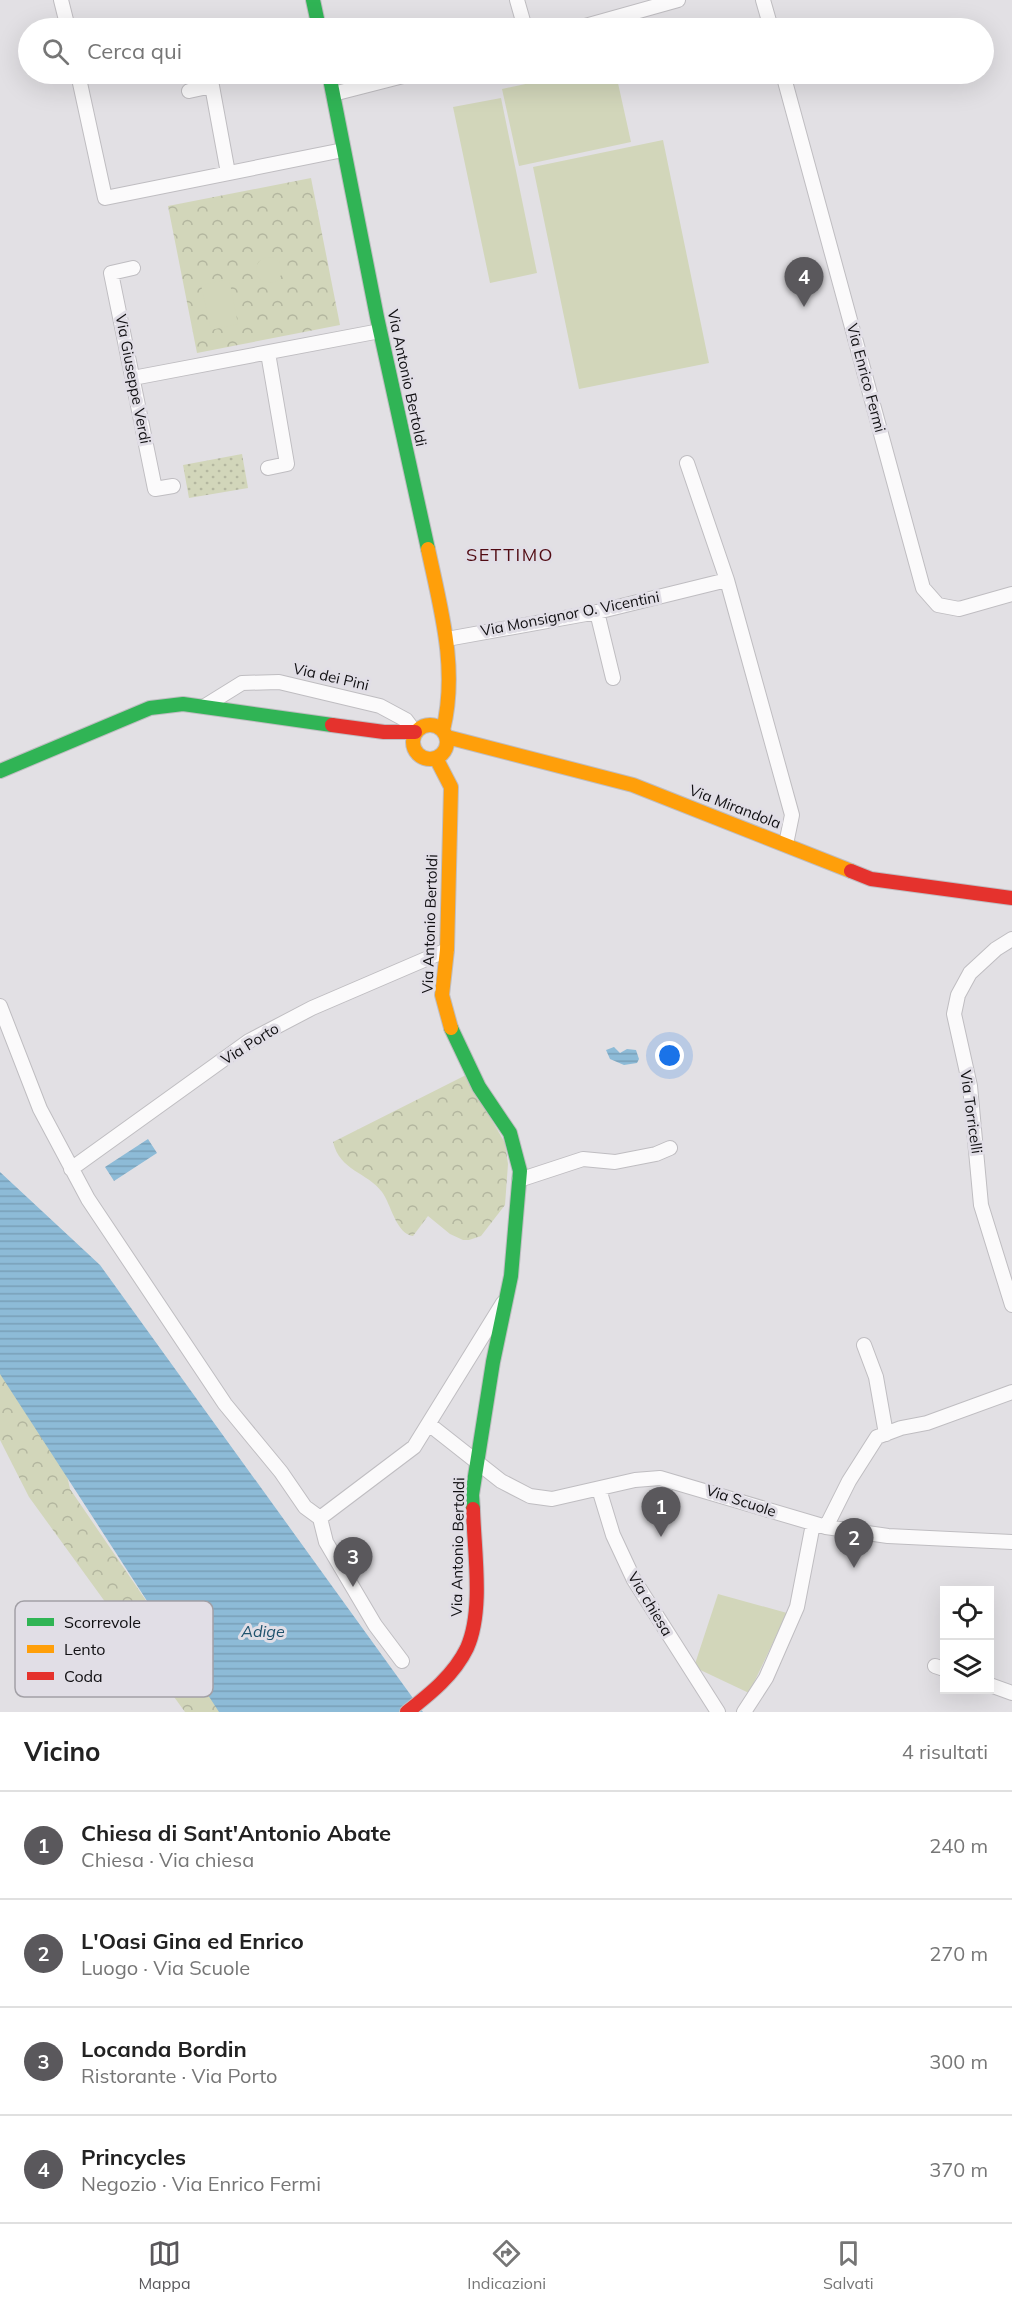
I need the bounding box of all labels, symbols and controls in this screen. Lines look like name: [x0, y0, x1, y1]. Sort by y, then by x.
search box: [18, 18, 994, 84]
icon: search: [39, 35, 72, 68]
text: Cerca qui: [87, 37, 182, 65]
pin: 4: [784, 258, 824, 307]
street label: Via Antonio Bertoldi: [384, 308, 431, 448]
street label: Via Giuseppe Verdi: [112, 313, 155, 445]
street label: Via Enrico Fermi: [843, 321, 890, 434]
district label: SETTIMO: [466, 543, 554, 566]
street label: Via Monsignor O. Vicentini: [479, 587, 661, 640]
street label: Via dei Pini: [291, 659, 371, 694]
street label: Via Mirandola: [687, 780, 784, 833]
street label: Via Antonio Bertoldi: [418, 854, 441, 994]
street label: Via Porto: [217, 1018, 282, 1069]
your location: [655, 1041, 684, 1070]
street label: Via Torricelli: [956, 1069, 987, 1155]
street label: Via Antonio Bertoldi: [447, 1477, 468, 1617]
street label: Via Scuole: [704, 1480, 779, 1521]
pin: 1: [642, 1488, 680, 1537]
pin: 2: [834, 1518, 874, 1568]
pin: 3: [334, 1538, 372, 1587]
street label: Via chiesa: [624, 1568, 677, 1639]
map controls: [940, 1586, 994, 1694]
button: locate: [940, 1586, 994, 1640]
legend: [15, 1601, 213, 1697]
text: Scorrevole: [64, 1612, 141, 1632]
water label: Adige: [240, 1621, 285, 1641]
text: Lento: [64, 1639, 105, 1659]
button: layers: [940, 1640, 994, 1694]
text: Coda: [64, 1666, 103, 1686]
text: Vicino: [24, 1735, 101, 1768]
text: 4 risultati: [902, 1739, 988, 1764]
text: Chiesa di Sant'Antonio Abate: [81, 1819, 391, 1847]
text: 1: [38, 1833, 50, 1858]
text: 240 m: [929, 1833, 988, 1858]
text: Chiesa · Via chiesa: [81, 1847, 254, 1872]
text: L'Oasi Gina ed Enrico: [81, 1927, 304, 1955]
text: 2: [38, 1941, 50, 1966]
text: 270 m: [929, 1941, 988, 1966]
text: Luogo · Via Scuole: [81, 1955, 250, 1980]
text: Locanda Bordin: [81, 2035, 247, 2063]
text: 3: [38, 2049, 50, 2074]
text: 300 m: [929, 2049, 988, 2074]
text: Ristorante · Via Porto: [81, 2063, 278, 2088]
text: Princycles: [81, 2143, 186, 2171]
text: 4: [38, 2157, 50, 2182]
text: 370 m: [929, 2157, 988, 2182]
text: Negozio · Via Enrico Fermi: [81, 2171, 321, 2196]
tab: Mappa: [138, 2237, 191, 2293]
tab: Indicazioni: [467, 2237, 546, 2293]
tab: Salvati: [823, 2237, 874, 2293]

